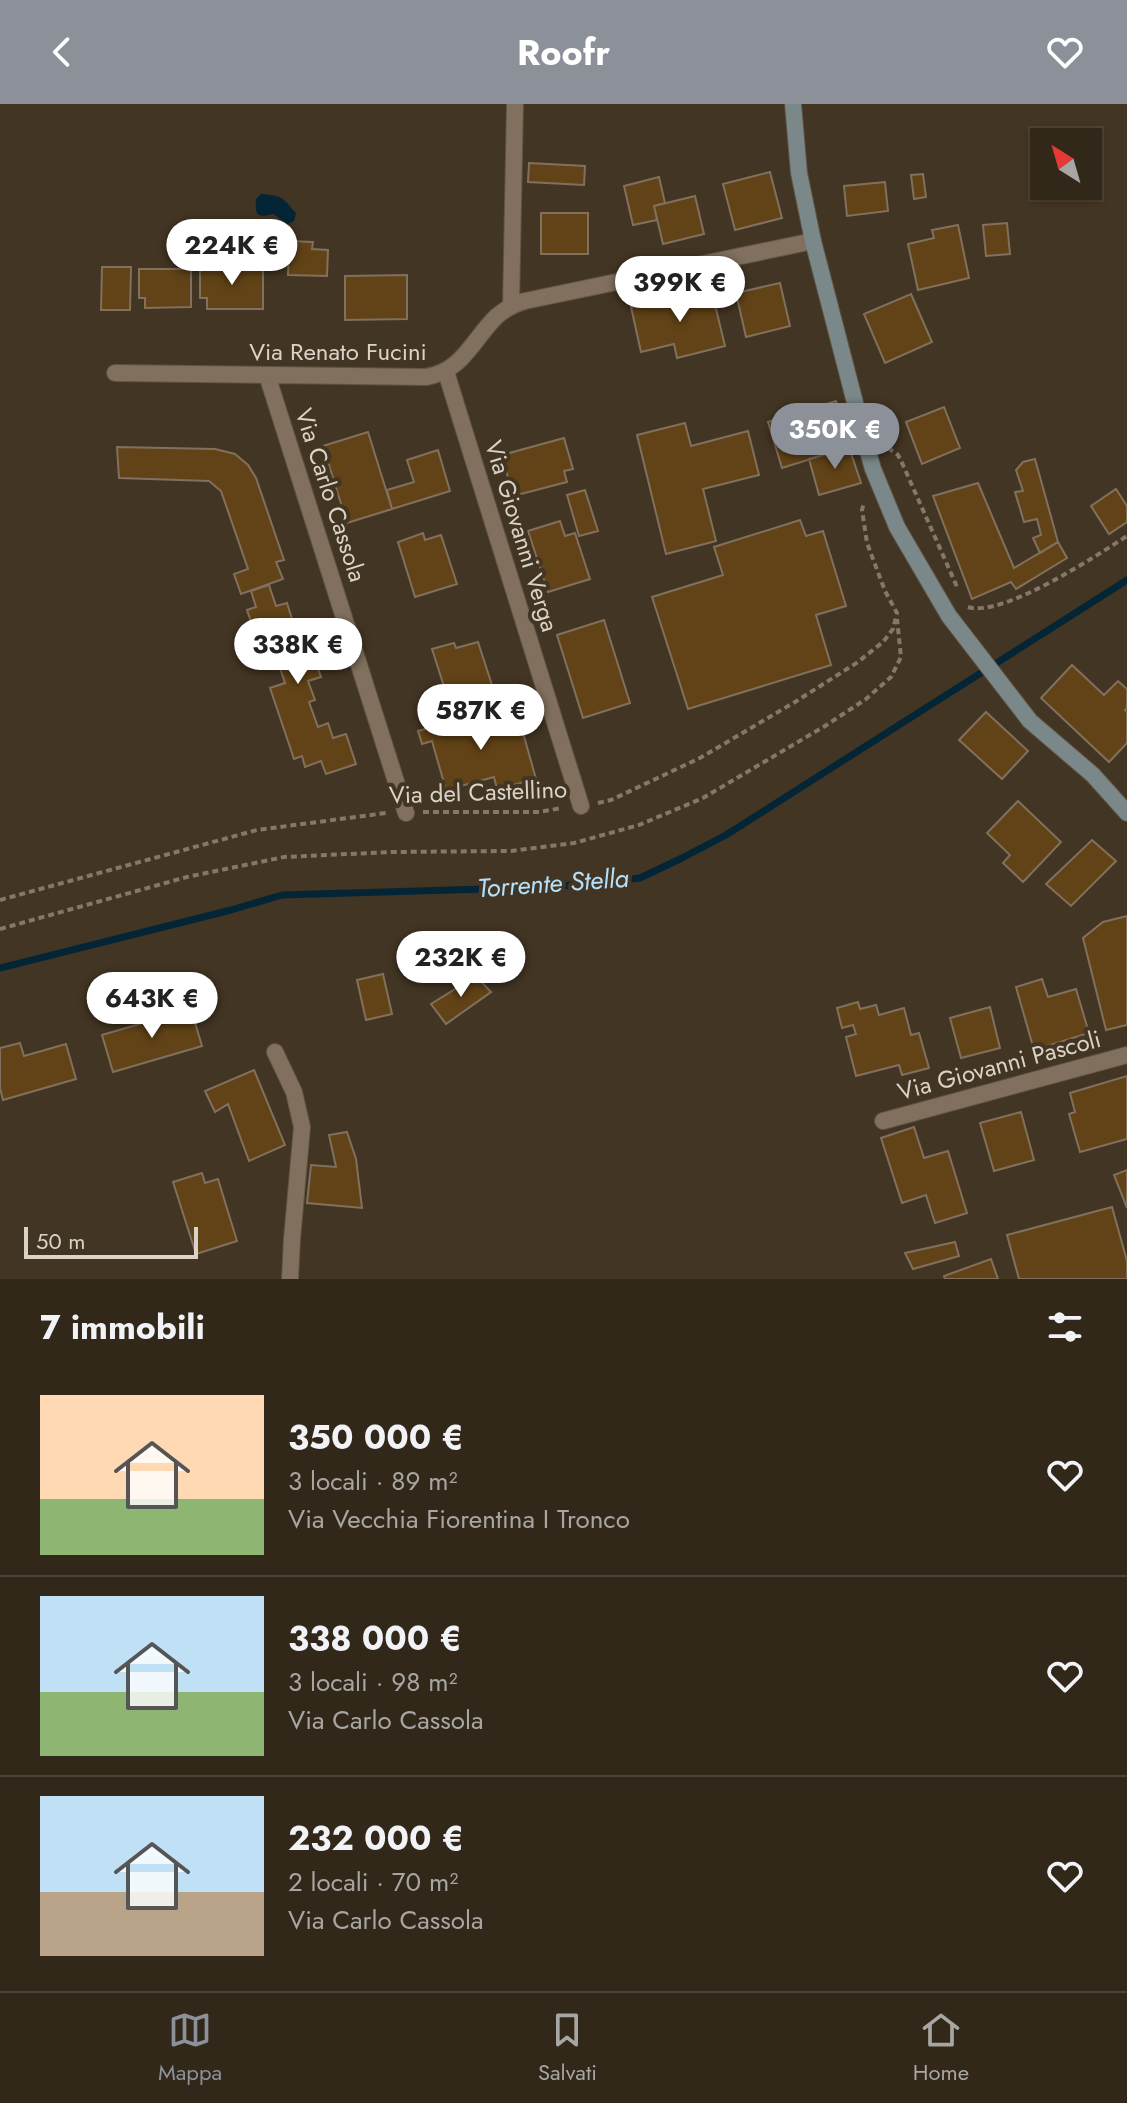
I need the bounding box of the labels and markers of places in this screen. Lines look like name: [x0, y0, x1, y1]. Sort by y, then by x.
pin: 224K €: [167, 219, 297, 287]
pin: 399K €: [615, 256, 745, 324]
pin: 350K €: [770, 403, 900, 471]
pin: 338K €: [233, 618, 363, 686]
pin: 587K €: [416, 684, 546, 752]
pin: 232K €: [396, 931, 526, 999]
pin: 643K €: [87, 972, 217, 1040]

